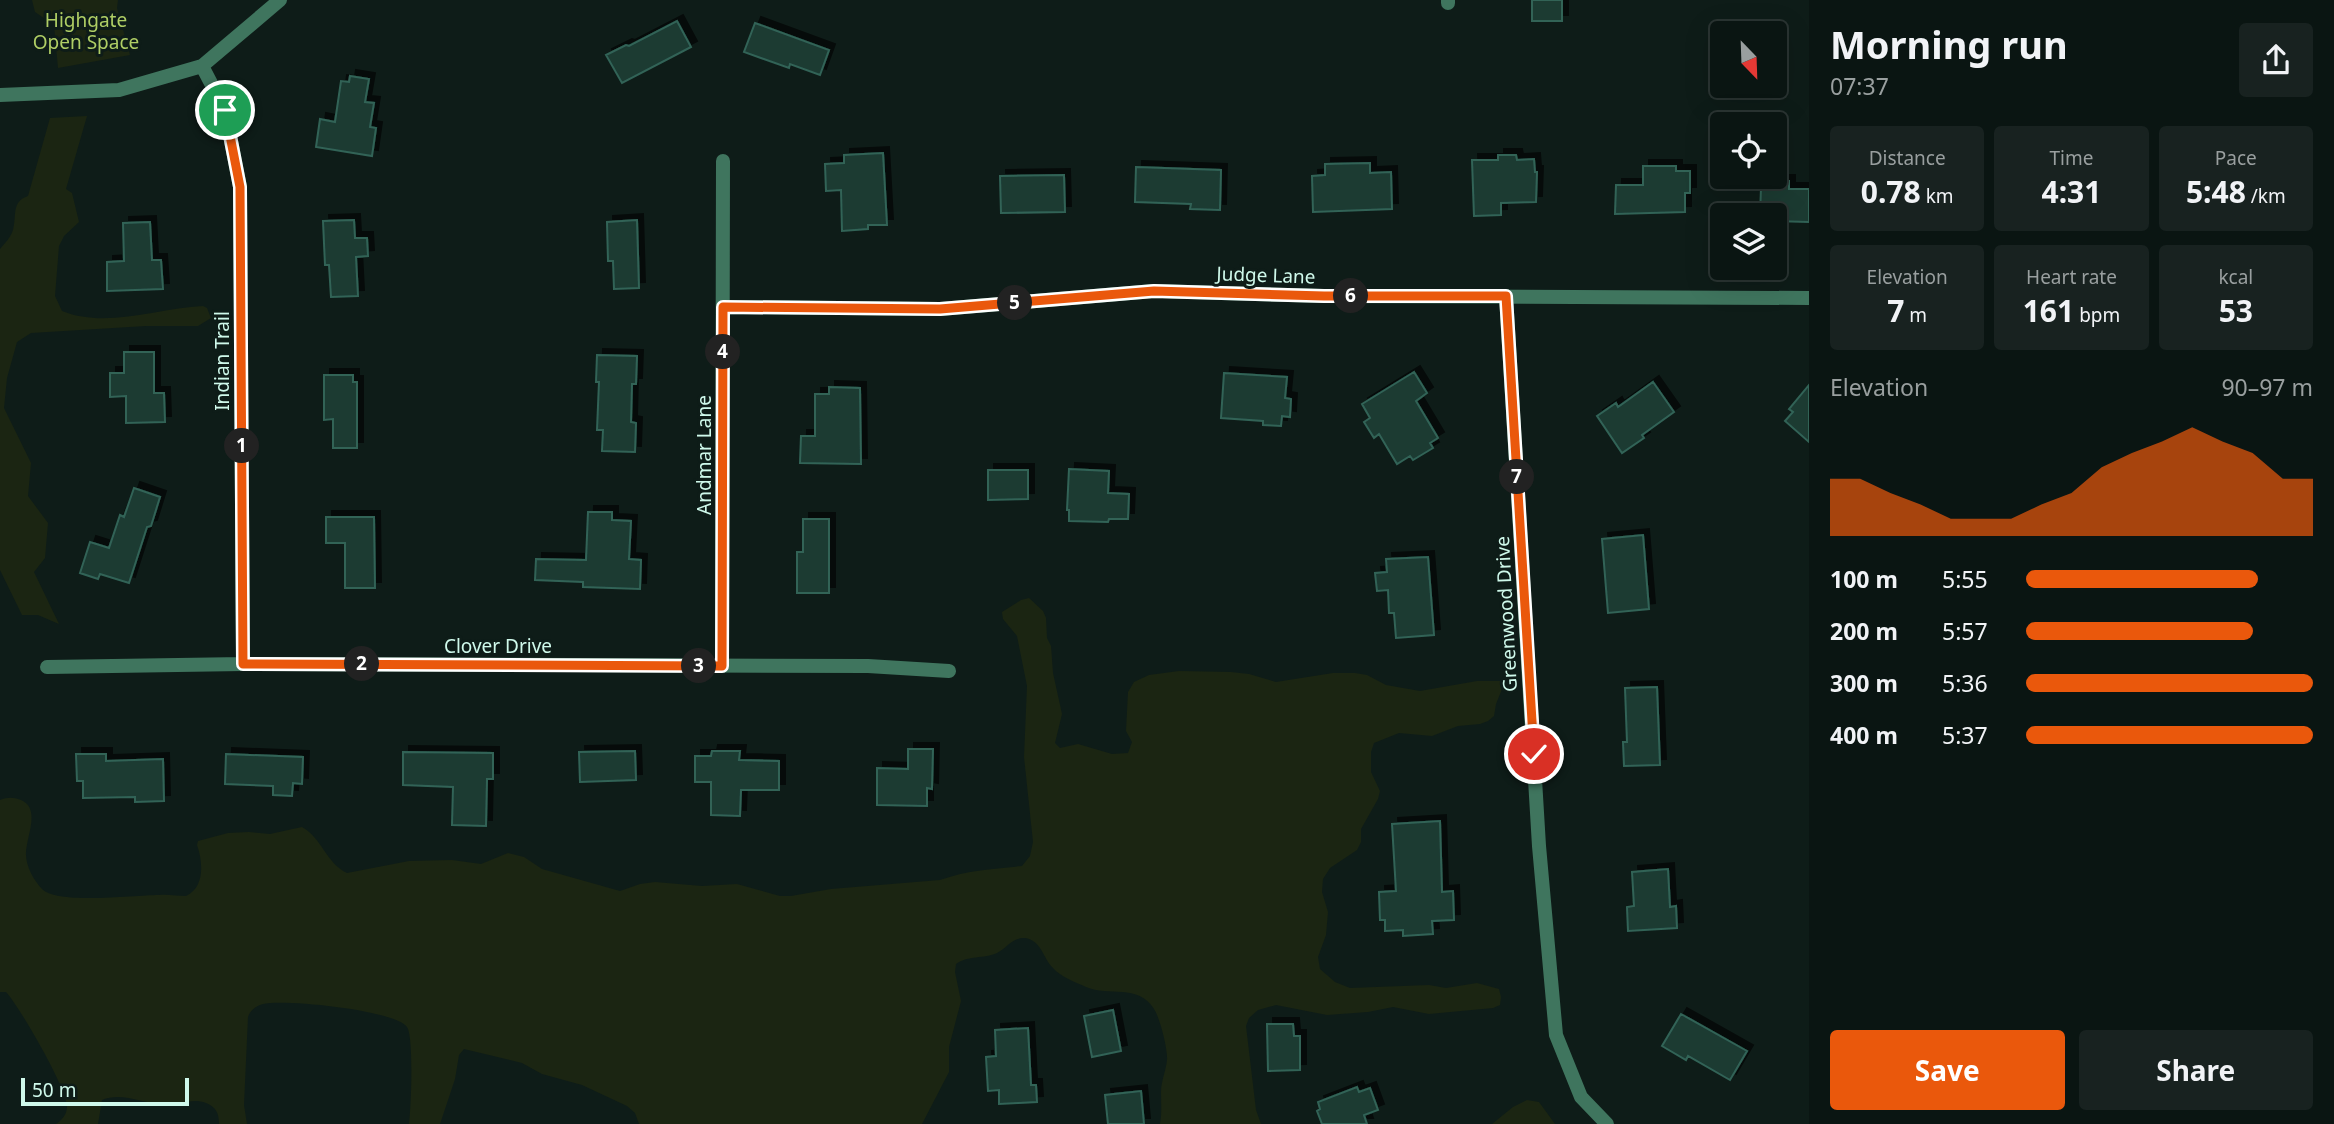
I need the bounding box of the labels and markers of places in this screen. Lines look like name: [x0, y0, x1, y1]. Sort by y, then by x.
pin: [195, 80, 255, 140]
pin: 6: [1334, 278, 1368, 314]
pin: 5: [998, 286, 1032, 320]
pin: 4: [706, 334, 740, 370]
pin: 1: [224, 428, 260, 464]
pin: 7: [1500, 460, 1534, 494]
pin: 2: [344, 646, 380, 682]
pin: 3: [682, 648, 716, 684]
pin: [1504, 724, 1564, 784]

